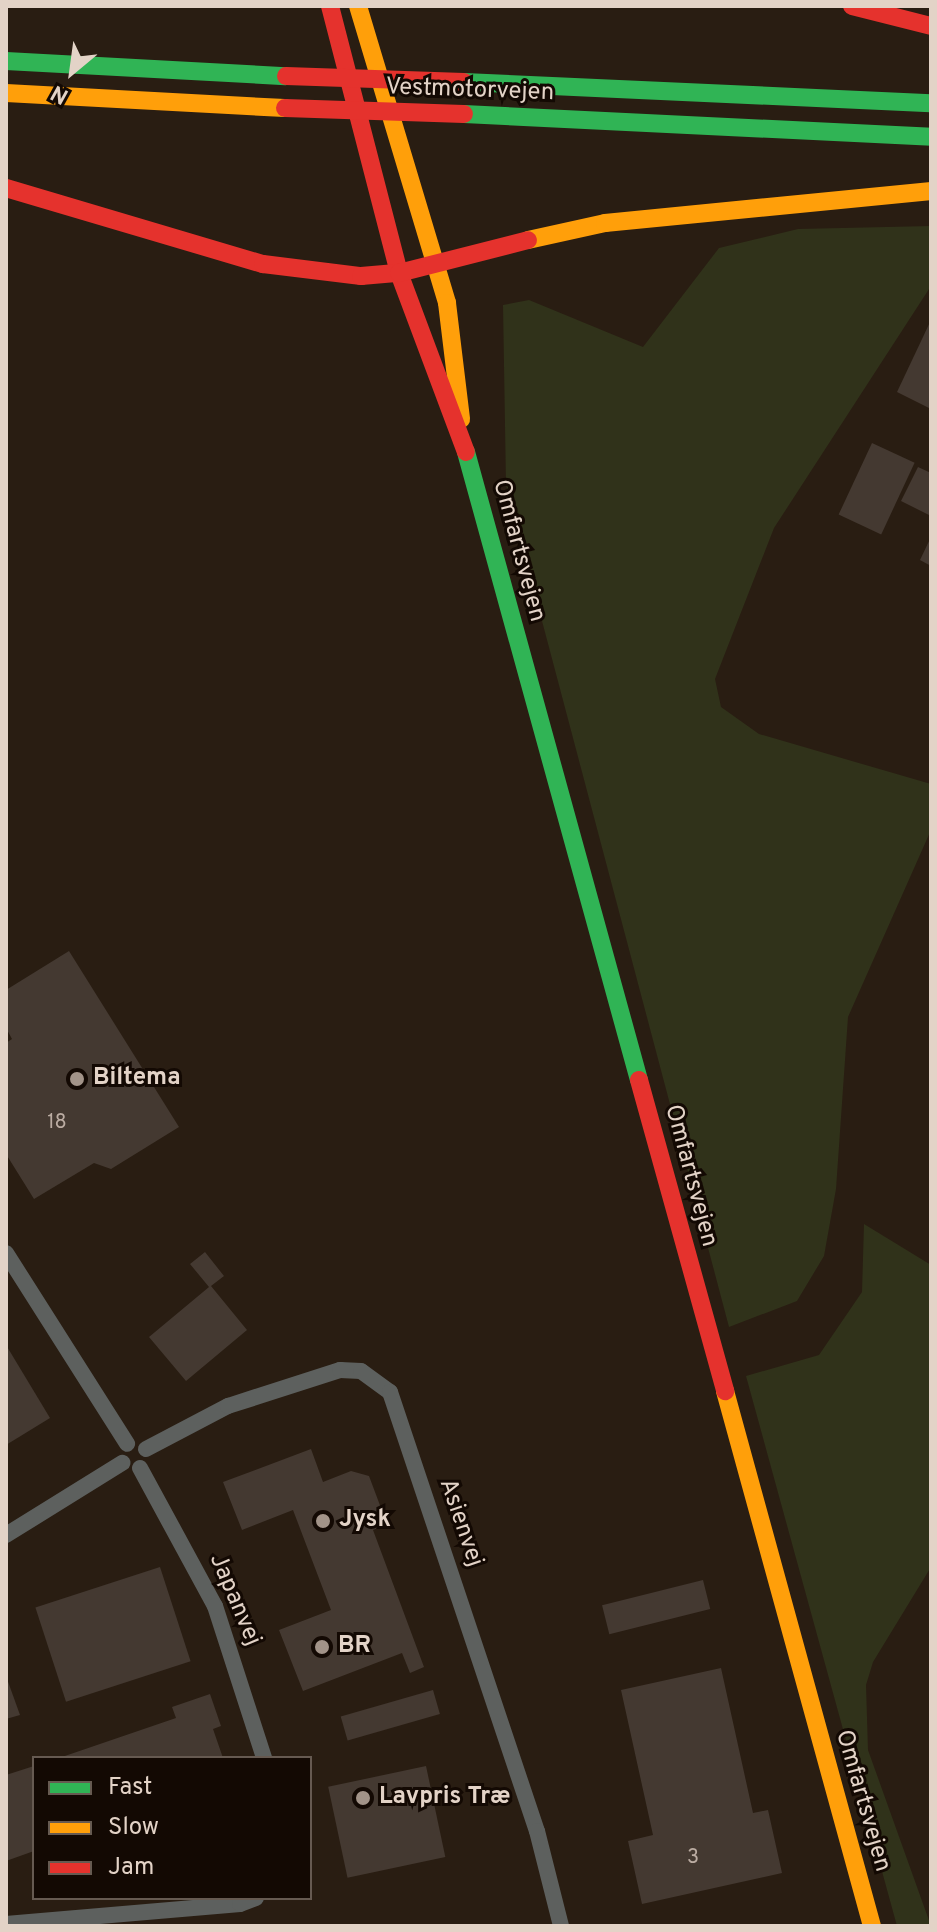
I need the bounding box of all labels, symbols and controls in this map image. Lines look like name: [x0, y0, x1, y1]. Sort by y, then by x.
north arrow: [32, 32, 112, 112]
street label: Vestmotorvejen: [385, 74, 555, 108]
text: N: [47, 78, 74, 109]
street label: Omfartsvejen: [485, 477, 551, 625]
place label: Biltema: [93, 1065, 180, 1093]
marker: Biltema: [68, 1070, 86, 1088]
street label: Omfartsvejen: [657, 1102, 723, 1250]
house number: 18: [47, 1111, 67, 1135]
street label: Asienvej: [432, 1475, 488, 1571]
place label: Jysk: [339, 1507, 391, 1535]
marker: Jysk: [314, 1512, 332, 1530]
street label: Japanvej: [202, 1549, 266, 1651]
place label: BR: [338, 1633, 371, 1661]
marker: BR: [313, 1638, 331, 1656]
street label: Omfartsvejen: [828, 1727, 896, 1875]
legend: [32, 1756, 312, 1900]
text: Fast: [108, 1773, 152, 1803]
place label: Lavpris Træ: [379, 1784, 511, 1812]
marker: Lavpris Træ: [354, 1789, 372, 1807]
text: Slow: [108, 1813, 159, 1843]
house number: 3: [687, 1846, 699, 1870]
text: Jam: [108, 1853, 154, 1883]

